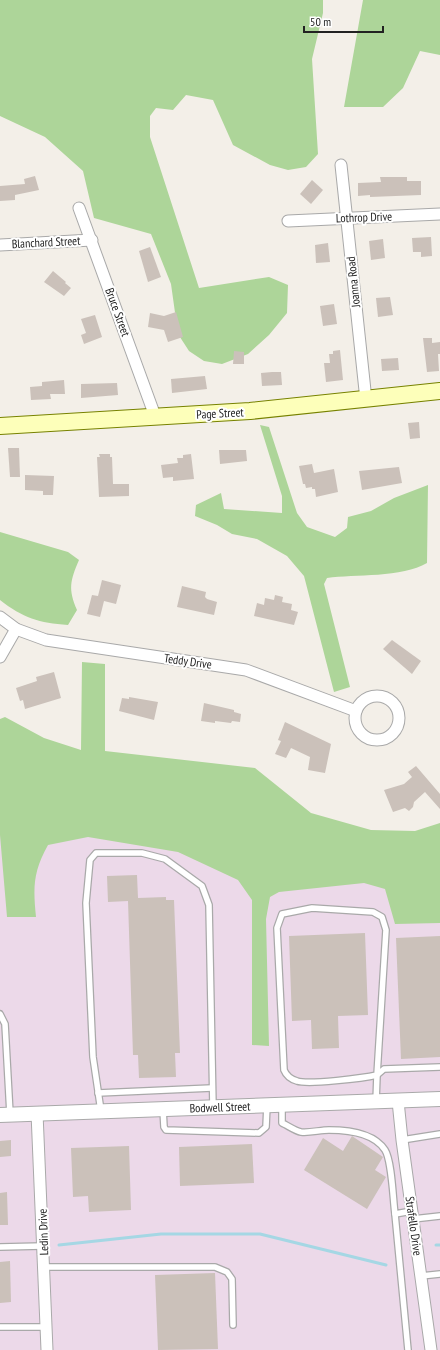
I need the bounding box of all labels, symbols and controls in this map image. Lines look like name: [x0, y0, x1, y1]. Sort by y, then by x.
scale bar: [304, 8, 383, 34]
text: 50 m: [310, 14, 331, 29]
street label: Lothrop Drive: [336, 209, 392, 225]
street label: Blanchard Street: [11, 233, 81, 251]
street label: Joanna Road: [343, 256, 363, 309]
street label: Bruce Street: [102, 286, 134, 339]
street label: Page Street: [196, 404, 245, 422]
street label: Teddy Drive: [163, 650, 213, 672]
street label: Bodwell Street: [189, 1098, 251, 1116]
street label: Strafello Drive: [402, 1195, 426, 1257]
street label: Ledin Drive: [35, 1208, 51, 1256]

